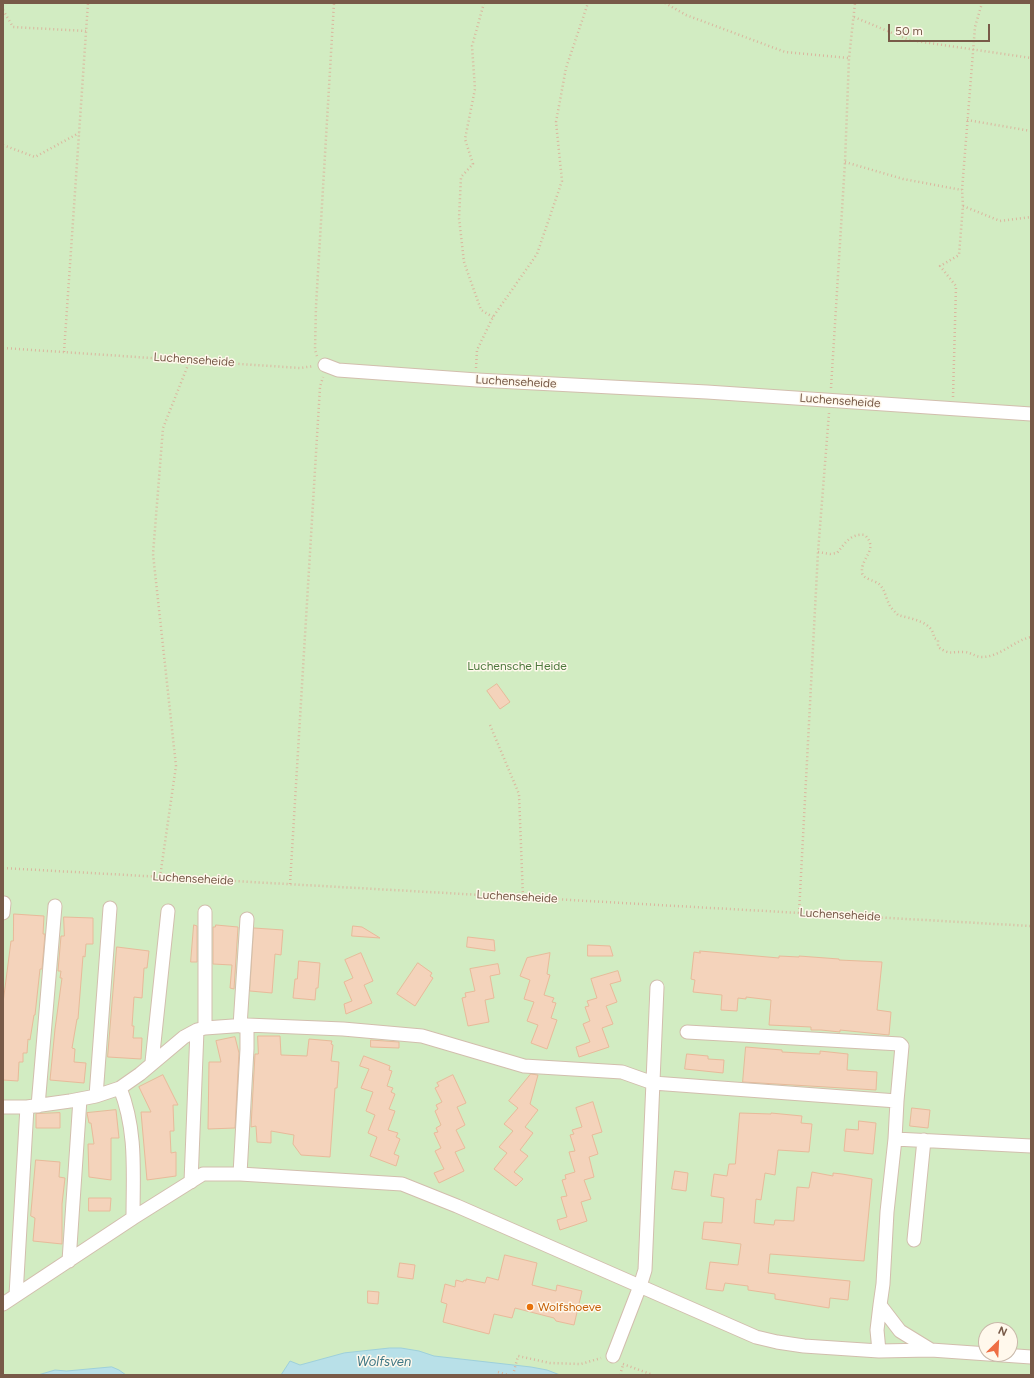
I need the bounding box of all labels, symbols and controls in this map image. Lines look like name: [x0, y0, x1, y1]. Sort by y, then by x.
scale bar: [890, 16, 992, 42]
text: 50 m: [895, 24, 923, 38]
street label: Luchenseheide: [153, 350, 235, 370]
street label: Luchenseheide: [475, 373, 557, 391]
street label: Luchenseheide: [799, 391, 881, 411]
park label: Luchensche Heide: [467, 659, 567, 673]
street label: Luchenseheide: [152, 870, 234, 888]
street label: Luchenseheide: [476, 888, 558, 906]
street label: Luchenseheide: [799, 906, 881, 924]
place label: Wolfshoeve: [538, 1300, 601, 1314]
marker: Wolfshoeve: [525, 1302, 535, 1312]
north arrow: [978, 1322, 1018, 1362]
text: N: [996, 1324, 1009, 1339]
water label: Wolfsven: [357, 1354, 411, 1370]

